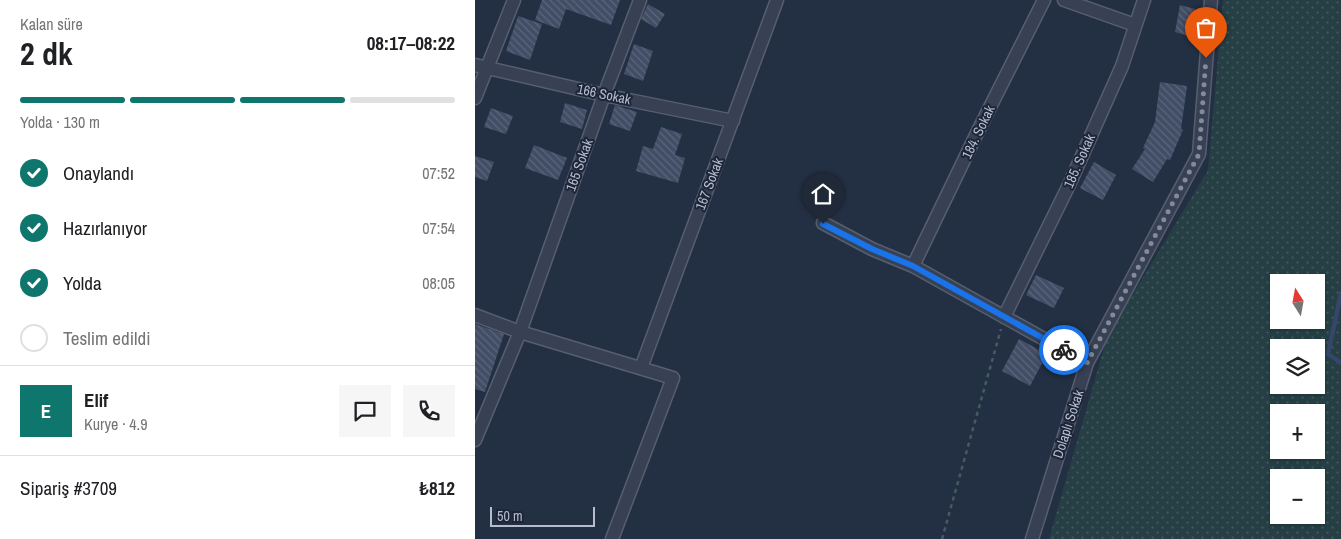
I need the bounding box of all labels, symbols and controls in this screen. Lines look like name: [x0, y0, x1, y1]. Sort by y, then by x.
pin: [1185, 7, 1227, 58]
text: Kalan süre: [20, 13, 83, 35]
icon: bag: [1192, 14, 1220, 42]
text: 08:17–08:22: [367, 30, 455, 56]
text: 2 dk: [20, 32, 73, 75]
street label: 166 Sokak: [576, 80, 633, 108]
street label: 184. Sokak: [957, 102, 999, 162]
text: Yolda · 130 m: [20, 111, 100, 133]
street label: 185. Sokak: [1059, 131, 1099, 191]
street label: 165 Sokak: [561, 136, 597, 194]
street label: 167 Sokak: [691, 155, 727, 213]
icon: check: [20, 159, 48, 187]
text: Onaylandı: [63, 160, 134, 186]
text: 07:52: [422, 162, 455, 184]
pin: [802, 173, 844, 224]
icon: home: [809, 180, 837, 208]
icon: check: [20, 214, 48, 242]
text: Hazırlanıyor: [63, 215, 147, 241]
text: 07:54: [422, 217, 455, 239]
icon: check: [20, 269, 48, 297]
text: Yolda: [63, 270, 102, 296]
text: 08:05: [422, 272, 455, 294]
north arrow: [1270, 274, 1325, 329]
map controls: [1270, 274, 1325, 524]
text: Teslim edildi: [63, 325, 150, 351]
courier: [1039, 325, 1089, 375]
icon: bike: [1050, 336, 1078, 364]
button: layers: [1270, 339, 1325, 394]
button: chat: [339, 385, 391, 437]
button: phone: [403, 385, 455, 437]
text: Elif: [84, 387, 108, 413]
street label: Dolaplı Sokak: [1048, 387, 1088, 460]
text: E: [41, 398, 51, 424]
button: +: [1270, 404, 1325, 459]
text: Kurye · 4.9: [84, 413, 147, 435]
button: −: [1270, 469, 1325, 524]
text: Sipariş #3709: [20, 475, 117, 501]
text: ₺812: [419, 475, 455, 501]
scale bar: [490, 504, 595, 527]
text: 50 m: [497, 507, 523, 525]

